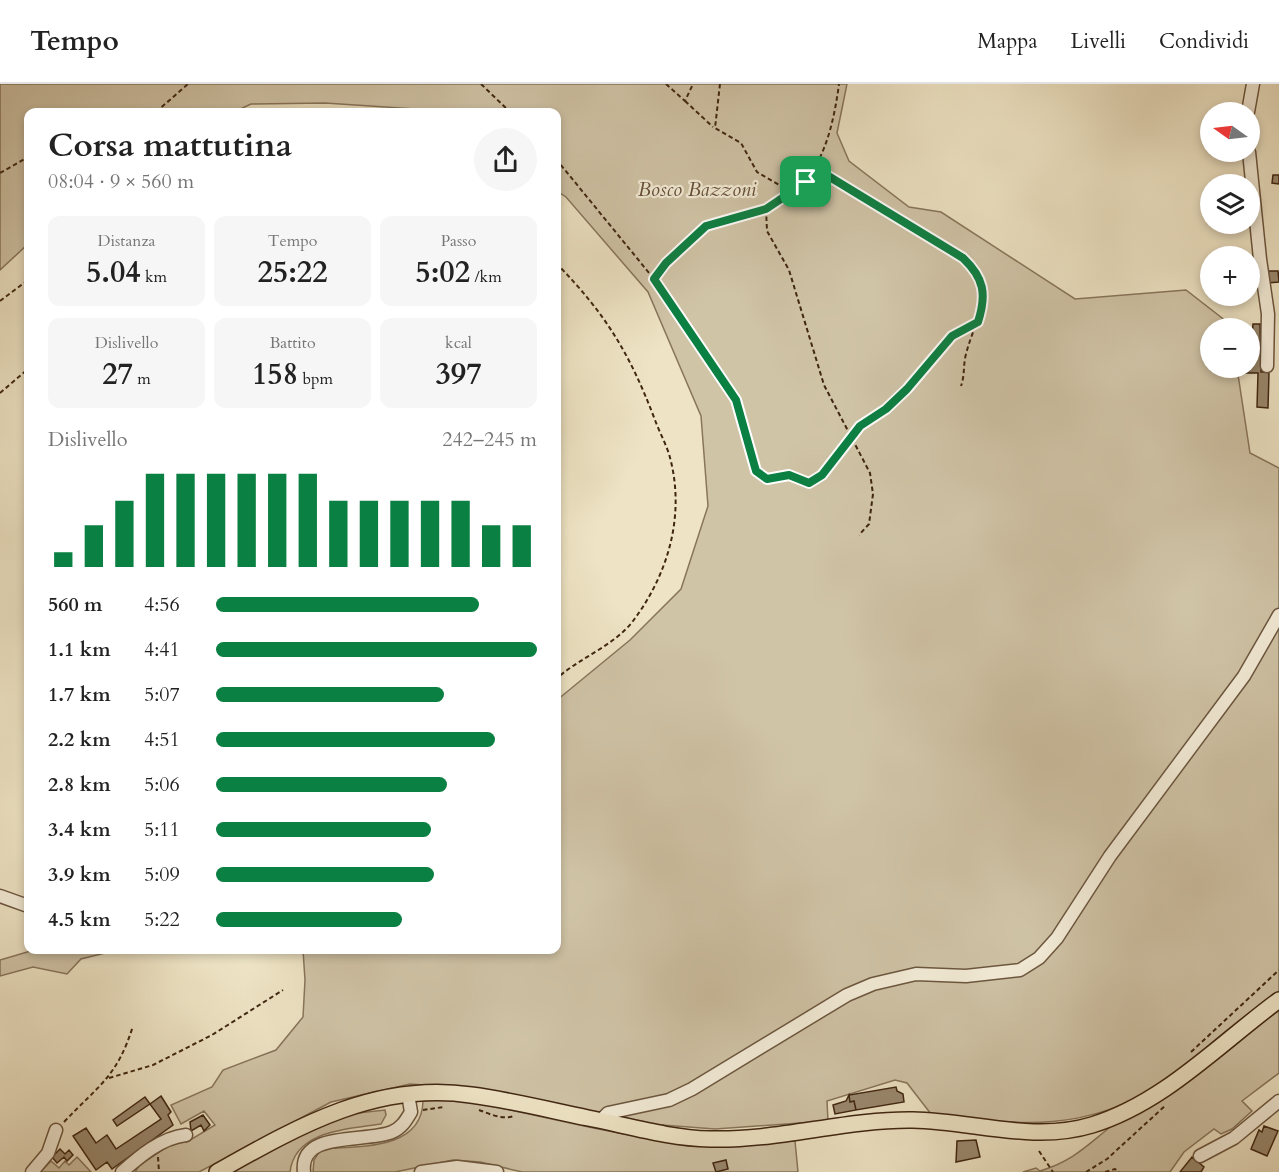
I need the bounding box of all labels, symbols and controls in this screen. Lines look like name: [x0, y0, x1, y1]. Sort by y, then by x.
text: Tempo: [30, 22, 119, 60]
text: Mappa: [977, 27, 1038, 56]
text: Livelli: [1071, 27, 1126, 56]
text: Condividi: [1159, 27, 1249, 56]
north arrow: [1200, 102, 1260, 162]
map controls: [1200, 102, 1260, 378]
text: Corsa mattutina: [48, 123, 292, 168]
button: share: [474, 128, 537, 191]
pin: [780, 156, 831, 207]
icon: arrive: [789, 165, 822, 198]
text: 08:04 · 9 × 560 m: [48, 168, 194, 195]
button: layers: [1200, 174, 1260, 234]
park label: Bosco Bazzoni: [638, 176, 757, 203]
text: Distanza: [98, 230, 155, 252]
text: Tempo: [268, 230, 317, 252]
text: Passo: [441, 230, 476, 252]
button: +: [1200, 246, 1260, 306]
text: 5.04: [86, 252, 141, 293]
text: 25:22: [257, 252, 328, 293]
text: 5:02: [415, 252, 470, 293]
text: km: [141, 266, 167, 288]
text: /km: [470, 266, 502, 288]
button: −: [1200, 318, 1260, 378]
text: Dislivello: [95, 332, 158, 354]
text: Battito: [269, 332, 316, 354]
text: kcal: [445, 332, 472, 354]
text: 27: [102, 354, 133, 395]
text: 158: [252, 354, 298, 395]
text: 397: [435, 354, 482, 395]
text: m: [133, 368, 151, 390]
text: bpm: [298, 368, 333, 390]
text: Dislivello: [48, 426, 127, 453]
text: 242–245 m: [442, 426, 537, 453]
text: 560 m: [48, 591, 103, 618]
text: 4:56: [144, 591, 180, 618]
text: 1.1 km: [48, 636, 111, 663]
text: 4:41: [144, 636, 180, 663]
text: 1.7 km: [48, 681, 111, 708]
text: 5:07: [144, 681, 180, 708]
text: 2.2 km: [48, 726, 111, 753]
text: 4:51: [144, 726, 180, 753]
text: 2.8 km: [48, 771, 111, 798]
text: 5:06: [144, 771, 180, 798]
text: 3.4 km: [48, 816, 111, 843]
text: 5:11: [144, 816, 180, 843]
text: 3.9 km: [48, 861, 111, 888]
text: 5:09: [144, 861, 180, 888]
text: 4.5 km: [48, 906, 111, 933]
text: 5:22: [144, 906, 180, 933]

